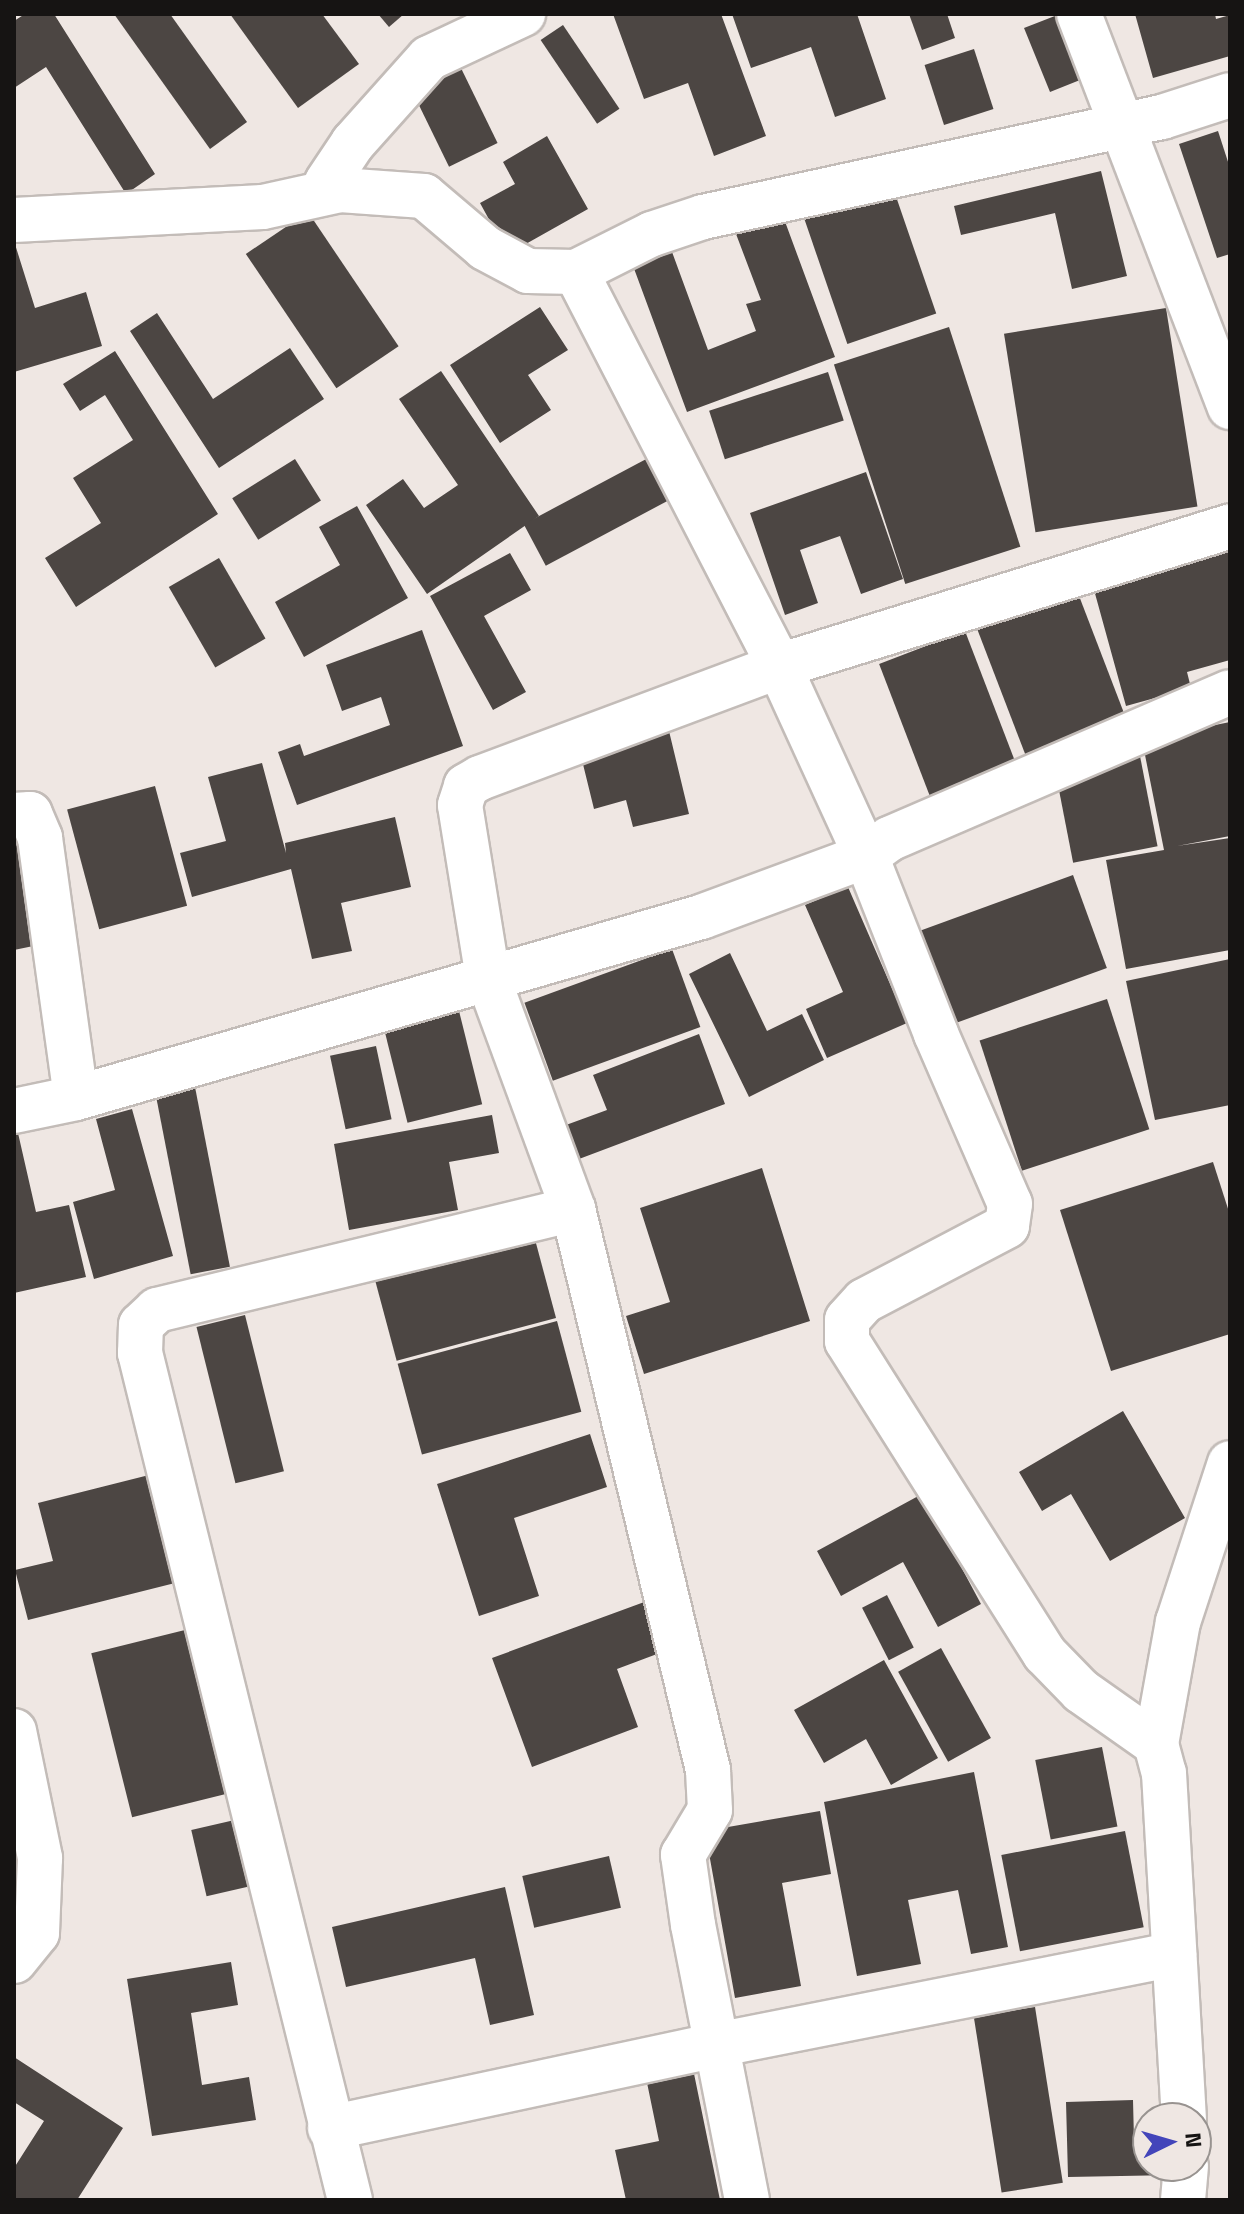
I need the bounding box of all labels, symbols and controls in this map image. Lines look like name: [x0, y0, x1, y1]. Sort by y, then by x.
north arrow: [1132, 2102, 1212, 2182]
text: N: [1176, 2131, 1212, 2149]

